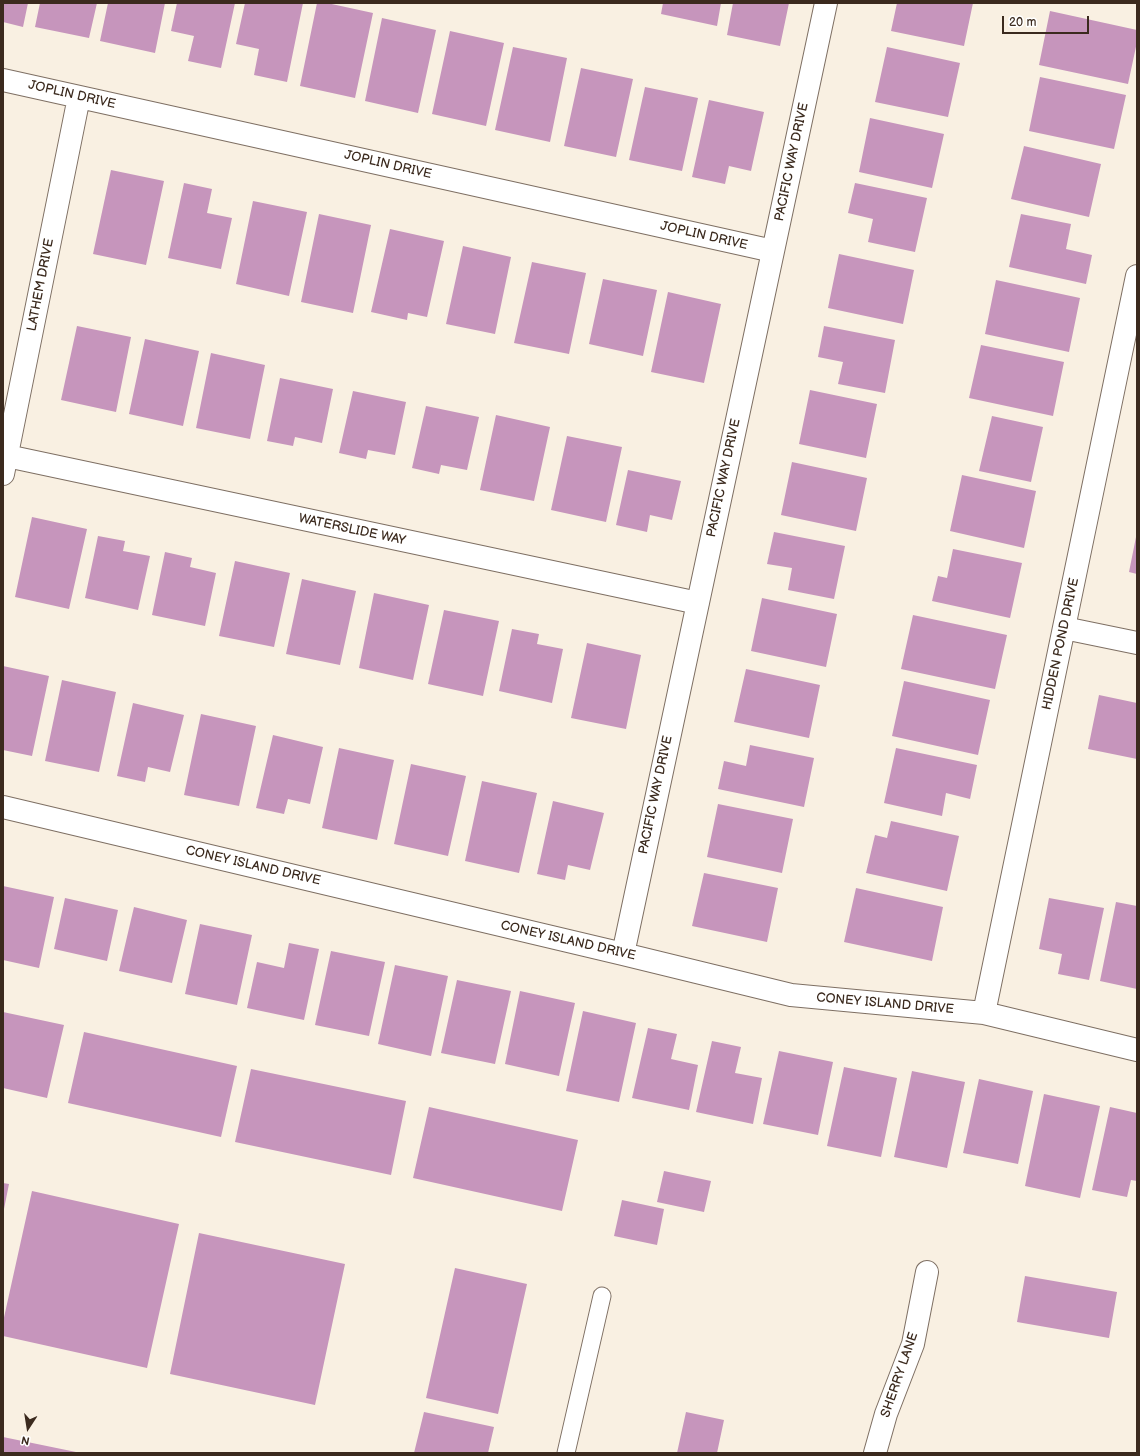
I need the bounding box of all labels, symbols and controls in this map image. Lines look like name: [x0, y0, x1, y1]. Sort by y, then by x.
scale bar: [1004, 8, 1091, 34]
text: 20 m: [1009, 15, 1036, 30]
street label: JOPLIN DRIVE: [27, 77, 117, 113]
street label: PACIFIC WAY DRIVE: [772, 101, 812, 223]
street label: JOPLIN DRIVE: [343, 147, 433, 183]
street label: JOPLIN DRIVE: [659, 218, 749, 254]
street label: LATHEM DRIVE: [24, 237, 58, 333]
street label: PACIFIC WAY DRIVE: [704, 417, 744, 539]
street label: WATERSLIDE WAY: [297, 511, 407, 549]
street label: HIDDEN POND DRIVE: [1039, 577, 1083, 711]
street label: PACIFIC WAY DRIVE: [636, 734, 676, 856]
street label: CONEY ISLAND DRIVE: [184, 843, 322, 889]
street label: CONEY ISLAND DRIVE: [499, 918, 637, 964]
street label: CONEY ISLAND DRIVE: [816, 990, 954, 1018]
street label: SHERRY LANE: [878, 1330, 922, 1420]
north arrow: [8, 1408, 48, 1448]
text: N: [20, 1433, 31, 1447]

